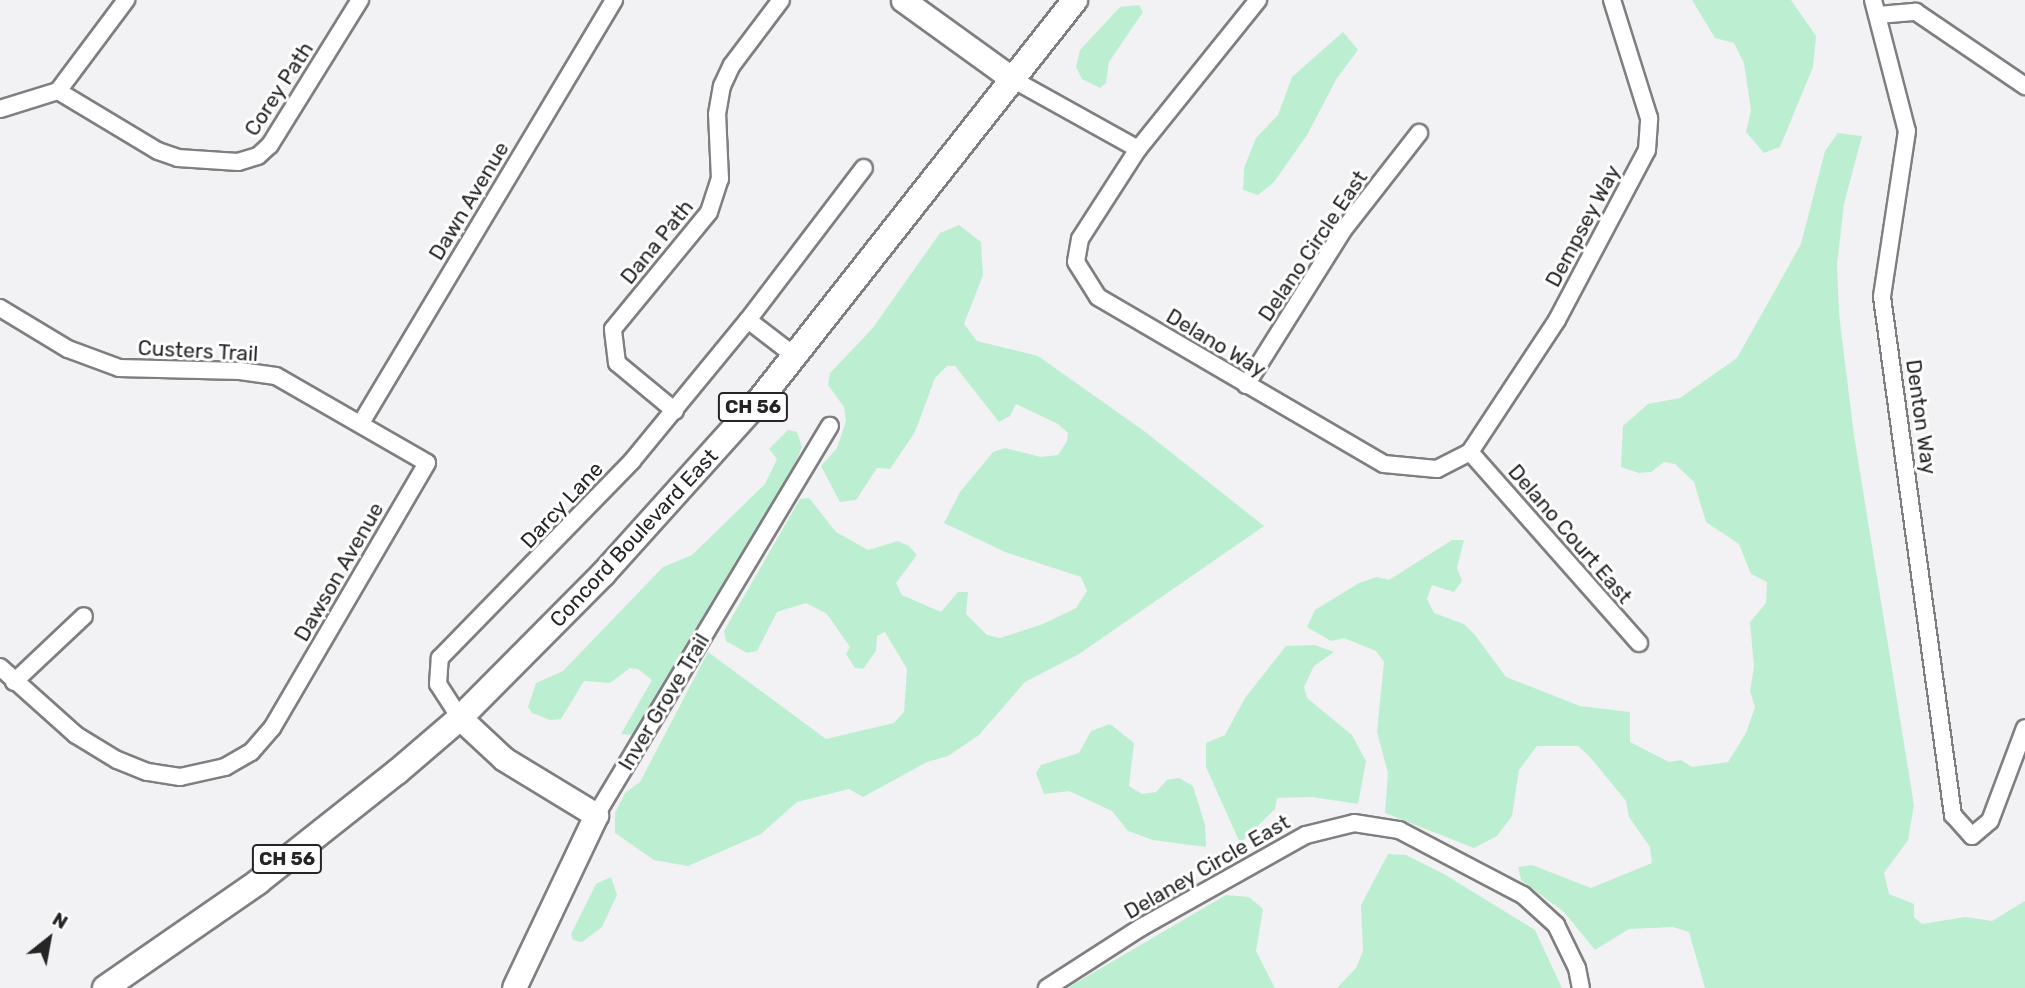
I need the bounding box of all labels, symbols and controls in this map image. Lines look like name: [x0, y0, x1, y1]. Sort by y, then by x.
street label: Corey Path: [239, 37, 319, 141]
street label: Dawn Avenue: [424, 137, 514, 265]
street label: Dempsey Way: [1540, 160, 1626, 292]
street label: Delano Circle East: [1253, 166, 1373, 326]
street label: Dana Path: [615, 195, 699, 289]
street label: Delano Way: [1161, 303, 1271, 383]
street label: Custers Trail: [137, 335, 259, 367]
street label: Denton Way: [1900, 358, 1942, 476]
road number: CH 56: [716, 392, 790, 422]
street label: Concord Boulevard East: [545, 444, 723, 632]
street label: Darcy Lane: [515, 456, 609, 554]
street label: Delano Court East: [1503, 459, 1637, 609]
street label: Dawson Avenue: [289, 498, 389, 646]
street label: Inver Grove Trail: [613, 629, 715, 775]
street label: Delaney Circle East: [1120, 809, 1294, 925]
road number: CH 56: [250, 844, 324, 874]
north arrow: [14, 904, 84, 974]
text: N: [48, 907, 72, 934]

